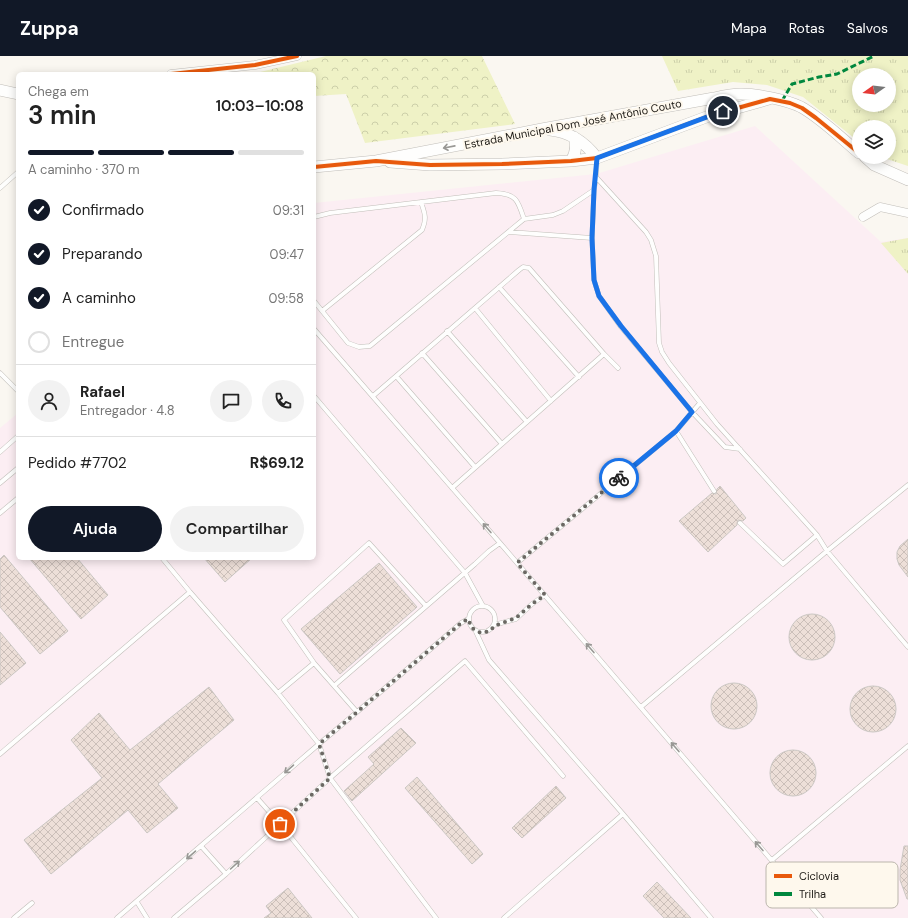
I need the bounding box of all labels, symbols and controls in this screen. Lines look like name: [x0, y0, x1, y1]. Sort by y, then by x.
text: Zuppa: [20, 16, 79, 41]
text: Mapa: [731, 19, 767, 37]
text: Rotas: [789, 19, 825, 37]
text: Salvos: [847, 19, 888, 37]
north arrow: [852, 68, 896, 112]
map controls: [852, 68, 896, 164]
text: Chega em: [28, 83, 89, 100]
pin: [706, 94, 740, 128]
text: 10:03–10:08: [216, 96, 304, 116]
street label: Estrada Municipal Dom José Antônio Couto: [463, 96, 683, 152]
text: 3 min: [28, 98, 97, 132]
icon: home: [712, 100, 734, 122]
button: layers: [852, 120, 896, 164]
one-way arrow: [443, 143, 456, 151]
text: A caminho · 370 m: [28, 161, 140, 178]
icon: check: [28, 199, 50, 221]
text: Confirmado: [62, 200, 144, 220]
text: 09:31: [273, 202, 304, 219]
icon: check: [28, 243, 50, 265]
text: Preparando: [62, 244, 143, 264]
text: 09:47: [269, 246, 304, 263]
icon: check: [28, 287, 50, 309]
text: A caminho: [62, 288, 136, 308]
text: 09:58: [268, 290, 304, 307]
text: Entregue: [62, 332, 124, 352]
button: person: [28, 380, 70, 422]
button: chat: [210, 380, 252, 422]
button: phone: [262, 380, 304, 422]
text: Rafael: [80, 382, 125, 402]
text: Entregador · 4.8: [80, 402, 175, 419]
text: Pedido #7702: [28, 453, 127, 473]
text: R$69.12: [250, 453, 304, 473]
courier: [599, 458, 639, 498]
icon: bike: [608, 467, 630, 489]
button: Ajuda: [28, 506, 162, 552]
button: Compartilhar: [170, 506, 304, 552]
one-way arrow: [483, 523, 492, 534]
one-way arrow: [586, 643, 595, 654]
one-way arrow: [670, 742, 679, 752]
one-way arrow: [284, 765, 295, 774]
pin: [263, 807, 297, 841]
icon: bag: [269, 813, 291, 835]
one-way arrow: [755, 840, 764, 851]
one-way arrow: [186, 850, 196, 859]
one-way arrow: [230, 861, 240, 870]
legend: [766, 862, 898, 908]
text: Ciclovia: [799, 869, 839, 883]
text: Trilha: [799, 887, 826, 901]

